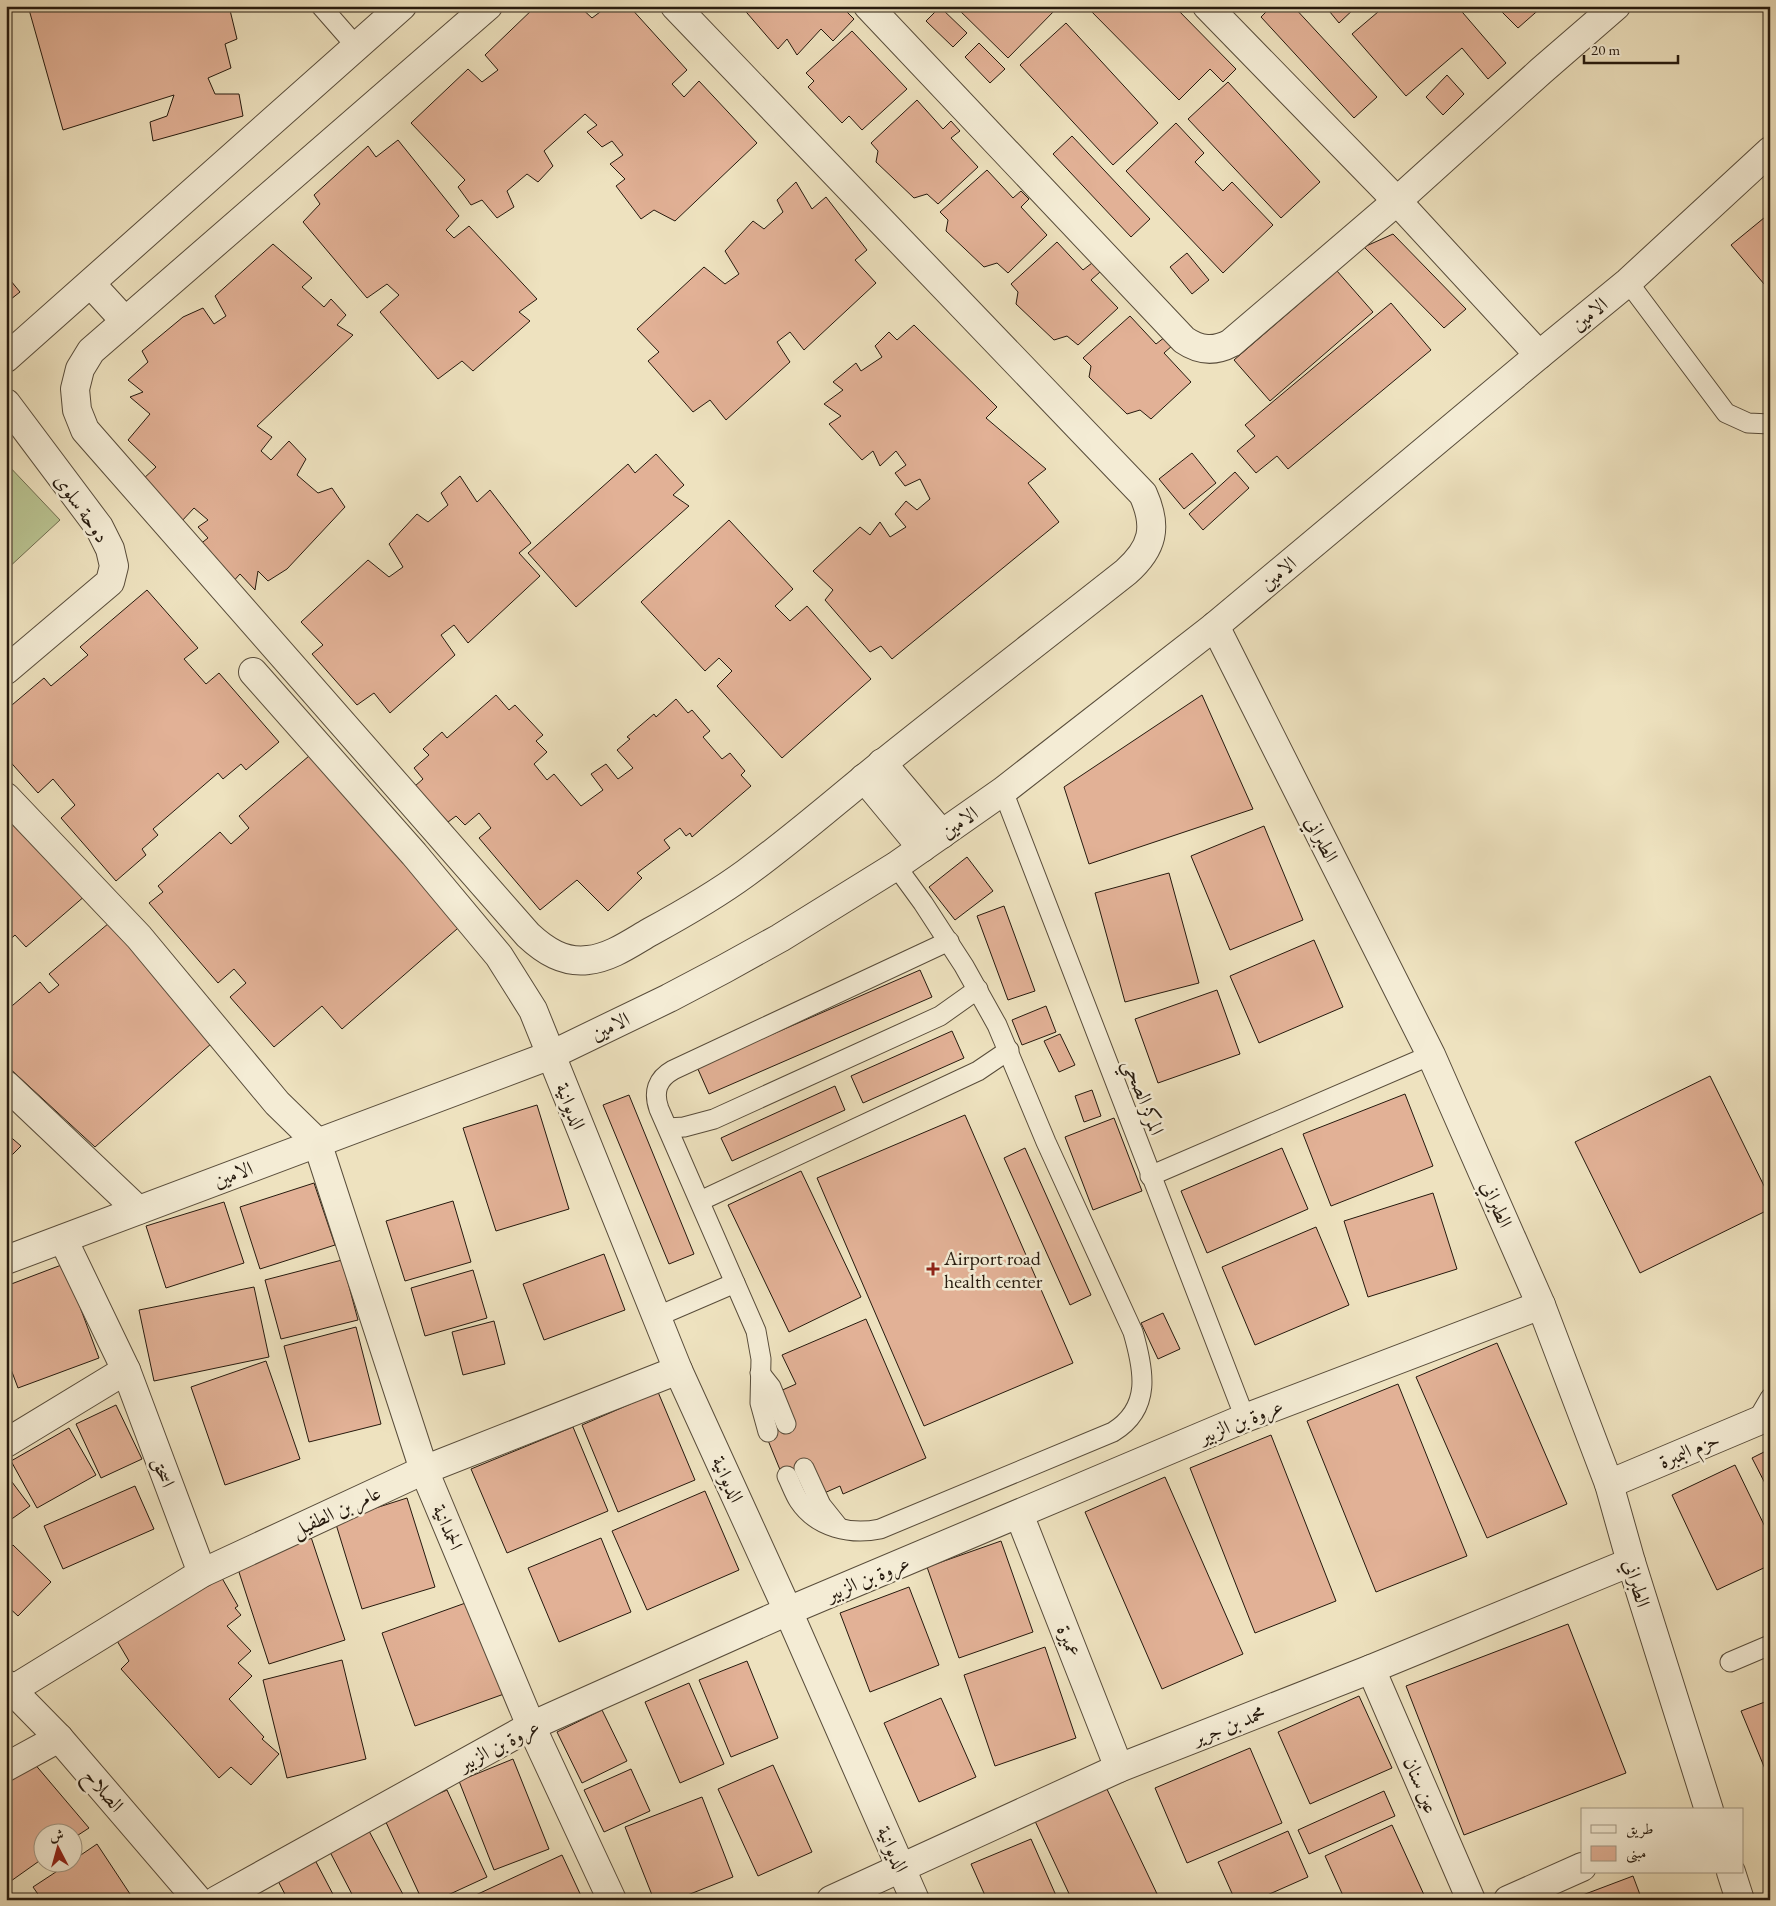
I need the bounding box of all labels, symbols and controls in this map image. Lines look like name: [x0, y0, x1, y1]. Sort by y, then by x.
scale bar: [1584, 32, 1677, 64]
text: 20 m: [1591, 40, 1620, 59]
street label: الامين: [1565, 291, 1613, 337]
street label: دوحة سلوى: [49, 468, 115, 548]
street label: الامين: [1254, 550, 1302, 596]
street label: الامين: [935, 800, 983, 844]
street label: الطبراني: [1297, 811, 1345, 868]
street label: الامين: [586, 1006, 634, 1046]
street label: المركز الصحي: [1112, 1055, 1170, 1141]
street label: الديوانية: [550, 1079, 592, 1133]
street label: الامين: [210, 1155, 256, 1193]
street label: الطبراني: [1472, 1176, 1519, 1233]
place label: Airport road health center: [943, 1245, 1043, 1294]
marker: Airport road health center: [926, 1262, 940, 1276]
street label: عروة بن الزبير: [1193, 1392, 1287, 1451]
street label: حزم البمبرة: [1655, 1426, 1725, 1479]
street label: الديوانية: [706, 1452, 750, 1506]
street label: اسحق: [146, 1453, 182, 1491]
street label: عامر بن الطفيل: [287, 1479, 386, 1545]
street label: الحمدانية: [427, 1500, 469, 1554]
street label: عروة بن الزبير: [820, 1549, 914, 1609]
street label: الطبراني: [1615, 1556, 1657, 1611]
street label: عميرة: [1051, 1621, 1087, 1661]
street label: محمد بن جرير: [1187, 1699, 1269, 1751]
street label: عروة بن الزبير: [452, 1713, 545, 1779]
street label: عين سنان: [1397, 1753, 1445, 1817]
street label: الصلاح: [74, 1763, 130, 1820]
legend: [1581, 1808, 1744, 1874]
text: طريق: [1626, 1819, 1653, 1839]
street label: الديوانية: [871, 1822, 915, 1876]
north arrow: [32, 1824, 82, 1874]
text: ش: [49, 1825, 65, 1845]
text: مبنى: [1626, 1843, 1646, 1864]

